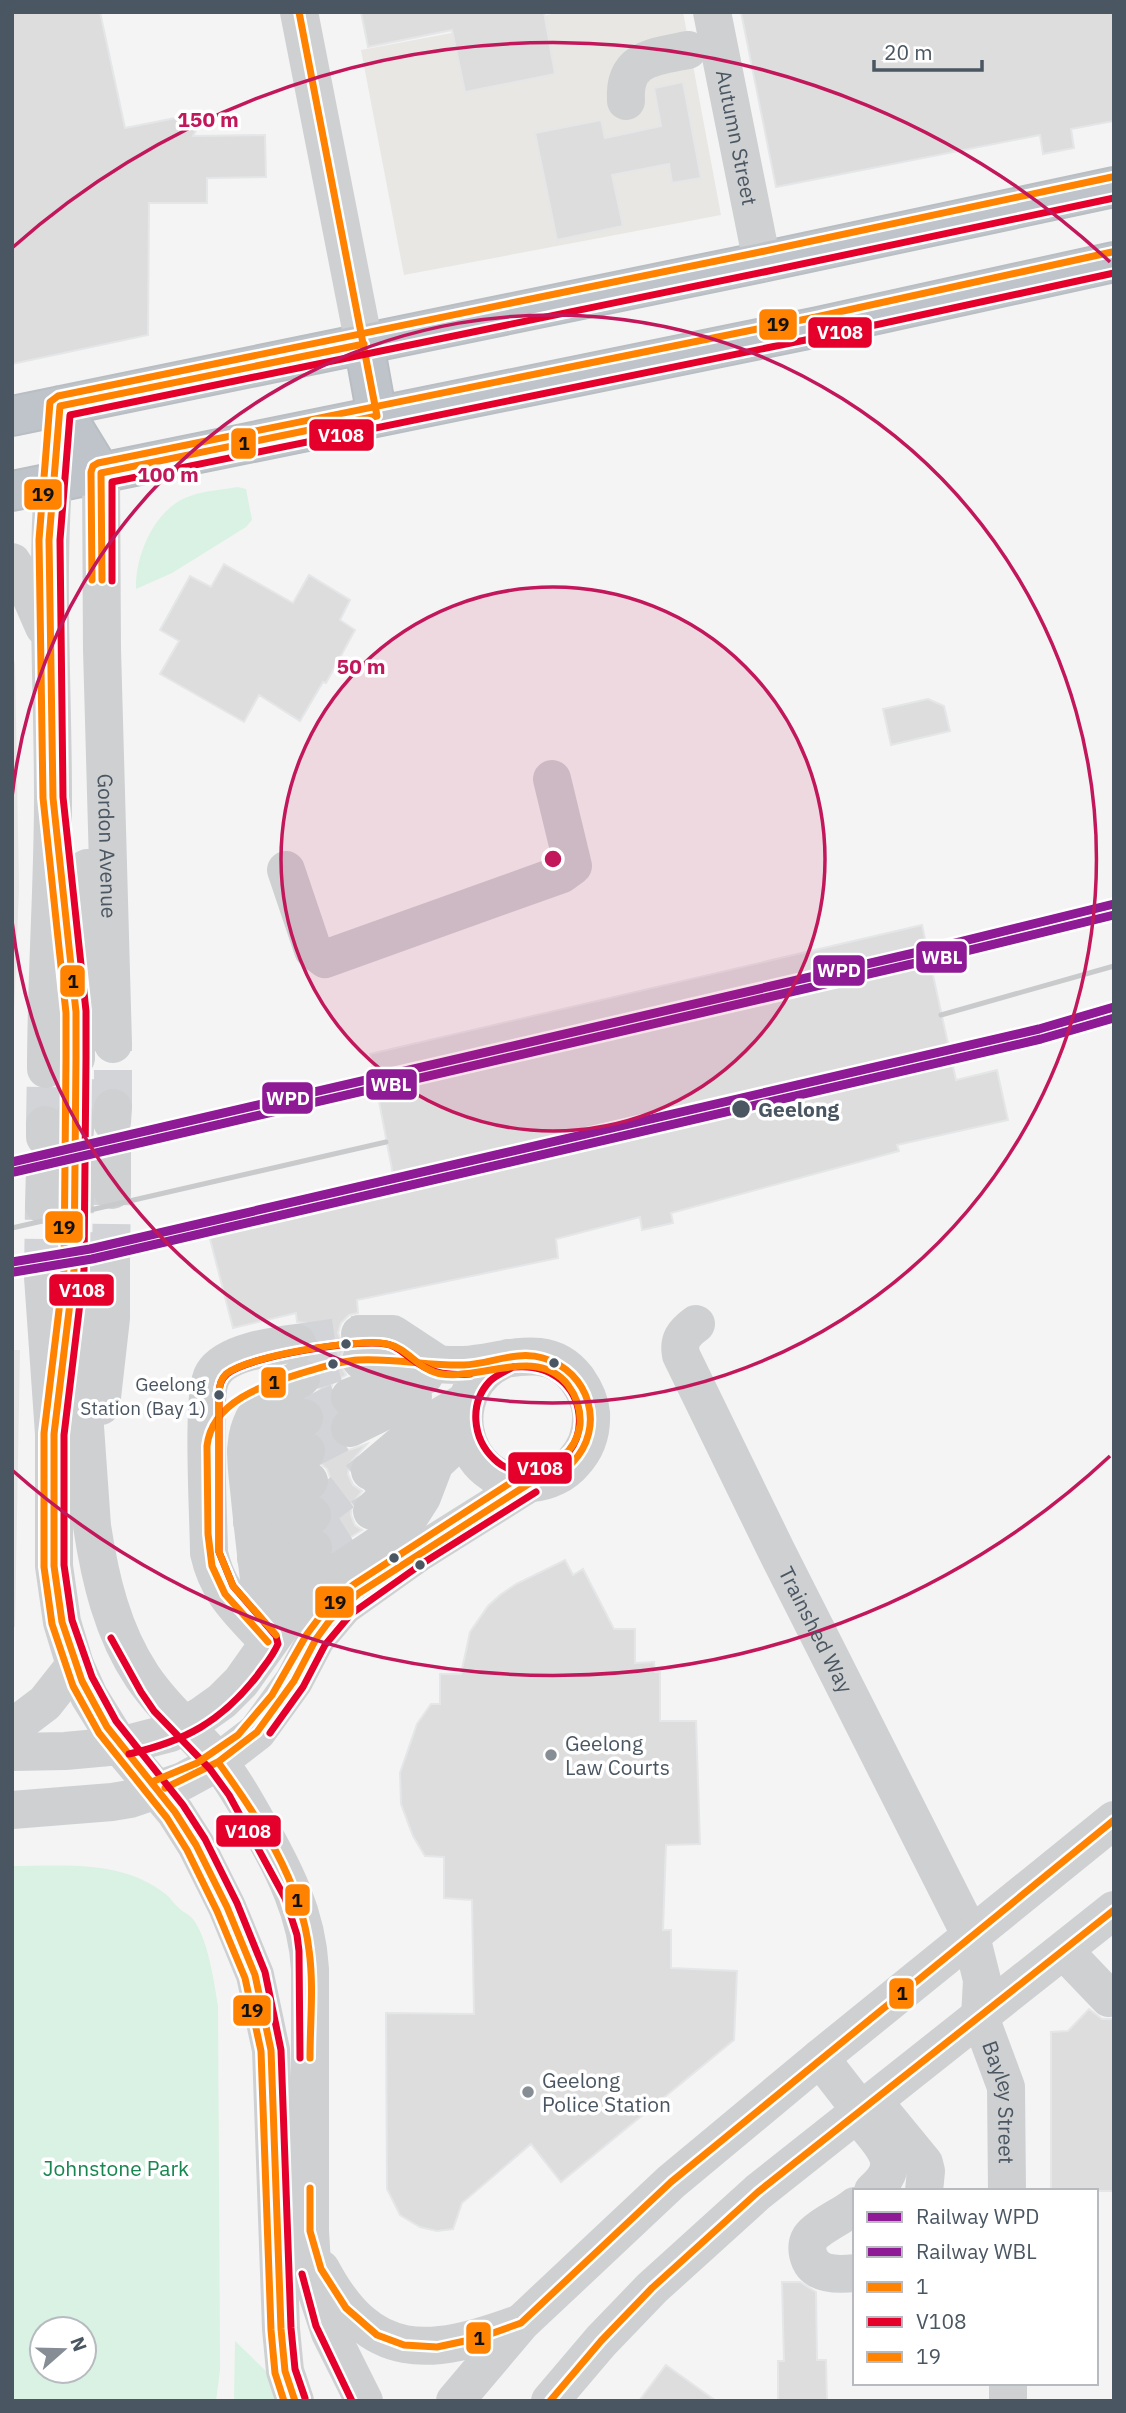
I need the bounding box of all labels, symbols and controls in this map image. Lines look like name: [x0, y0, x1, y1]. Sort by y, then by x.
scale bar: [874, 28, 982, 72]
text: 20 m: [884, 38, 933, 66]
street label: Autumn Street: [710, 67, 764, 208]
text: 150 m: [177, 105, 239, 133]
line badge: 19: [758, 308, 798, 341]
text: 19: [767, 312, 789, 336]
line badge: V108: [807, 316, 873, 349]
text: V108: [817, 320, 863, 344]
line badge: V108: [308, 418, 375, 452]
text: V108: [318, 423, 364, 447]
line badge: 1: [230, 427, 257, 460]
text: 1: [238, 431, 250, 455]
text: 100 m: [137, 460, 199, 488]
line badge: 19: [23, 478, 63, 511]
text: 19: [32, 482, 54, 506]
text: 50 m: [337, 652, 385, 680]
street label: Gordon Avenue: [91, 773, 123, 919]
centre of rings: [541, 847, 565, 871]
line badge: WBL: [915, 940, 968, 974]
text: WBL: [921, 945, 963, 969]
line badge: WPD: [812, 954, 866, 987]
text: WPD: [817, 958, 861, 982]
line badge: 1: [59, 964, 86, 998]
text: 1: [67, 969, 79, 993]
line badge: WBL: [365, 1068, 418, 1101]
text: WBL: [370, 1072, 412, 1096]
line badge: WPD: [261, 1081, 314, 1115]
text: WPD: [266, 1086, 310, 1110]
place label: Geelong: [758, 1095, 839, 1123]
marker: Geelong: [730, 1098, 752, 1120]
line badge: 19: [44, 1210, 84, 1244]
text: 19: [53, 1215, 75, 1239]
line badge: V108: [48, 1273, 115, 1307]
text: V108: [59, 1278, 105, 1302]
unlabelled marker: [339, 1337, 353, 1351]
unlabelled marker: [547, 1356, 561, 1370]
unlabelled marker: [326, 1357, 340, 1371]
line badge: 1: [260, 1366, 287, 1399]
text: 1: [268, 1370, 280, 1394]
place label: Geelong Station (Bay 1): [80, 1372, 206, 1420]
marker: Geelong Station (Bay 1): [212, 1388, 226, 1402]
line badge: V108: [507, 1451, 573, 1485]
text: V108: [517, 1456, 563, 1480]
unlabelled marker: [387, 1551, 401, 1565]
unlabelled marker: [413, 1558, 427, 1572]
street label: Trainshed Way: [773, 1562, 860, 1698]
line badge: 19: [314, 1585, 355, 1619]
text: 19: [324, 1590, 346, 1614]
place label: Geelong Law Courts: [565, 1729, 670, 1781]
marker: Geelong Law Courts: [543, 1747, 559, 1763]
line badge: V108: [215, 1814, 282, 1848]
text: V108: [225, 1819, 271, 1843]
line badge: 1: [284, 1883, 311, 1917]
text: 1: [291, 1888, 303, 1912]
line badge: 1: [888, 1977, 915, 2010]
text: 1: [896, 1981, 908, 2005]
line badge: 19: [232, 1994, 272, 2027]
text: 19: [241, 1998, 263, 2022]
street label: Bayley Street: [976, 2037, 1021, 2164]
place label: Geelong Police Station: [542, 2066, 671, 2118]
marker: Geelong Police Station: [520, 2084, 536, 2100]
park label: Johnstone Park: [43, 2154, 189, 2182]
legend: [853, 2189, 1098, 2385]
text: Railway WPD: [916, 2202, 1039, 2230]
text: Railway WBL: [916, 2237, 1037, 2265]
text: 1: [916, 2272, 929, 2300]
text: V108: [916, 2307, 967, 2335]
north arrow: [28, 2315, 98, 2385]
line badge: 1: [465, 2321, 492, 2355]
text: 1: [473, 2326, 485, 2350]
text: N: [65, 2334, 93, 2355]
text: 19: [916, 2342, 941, 2370]

